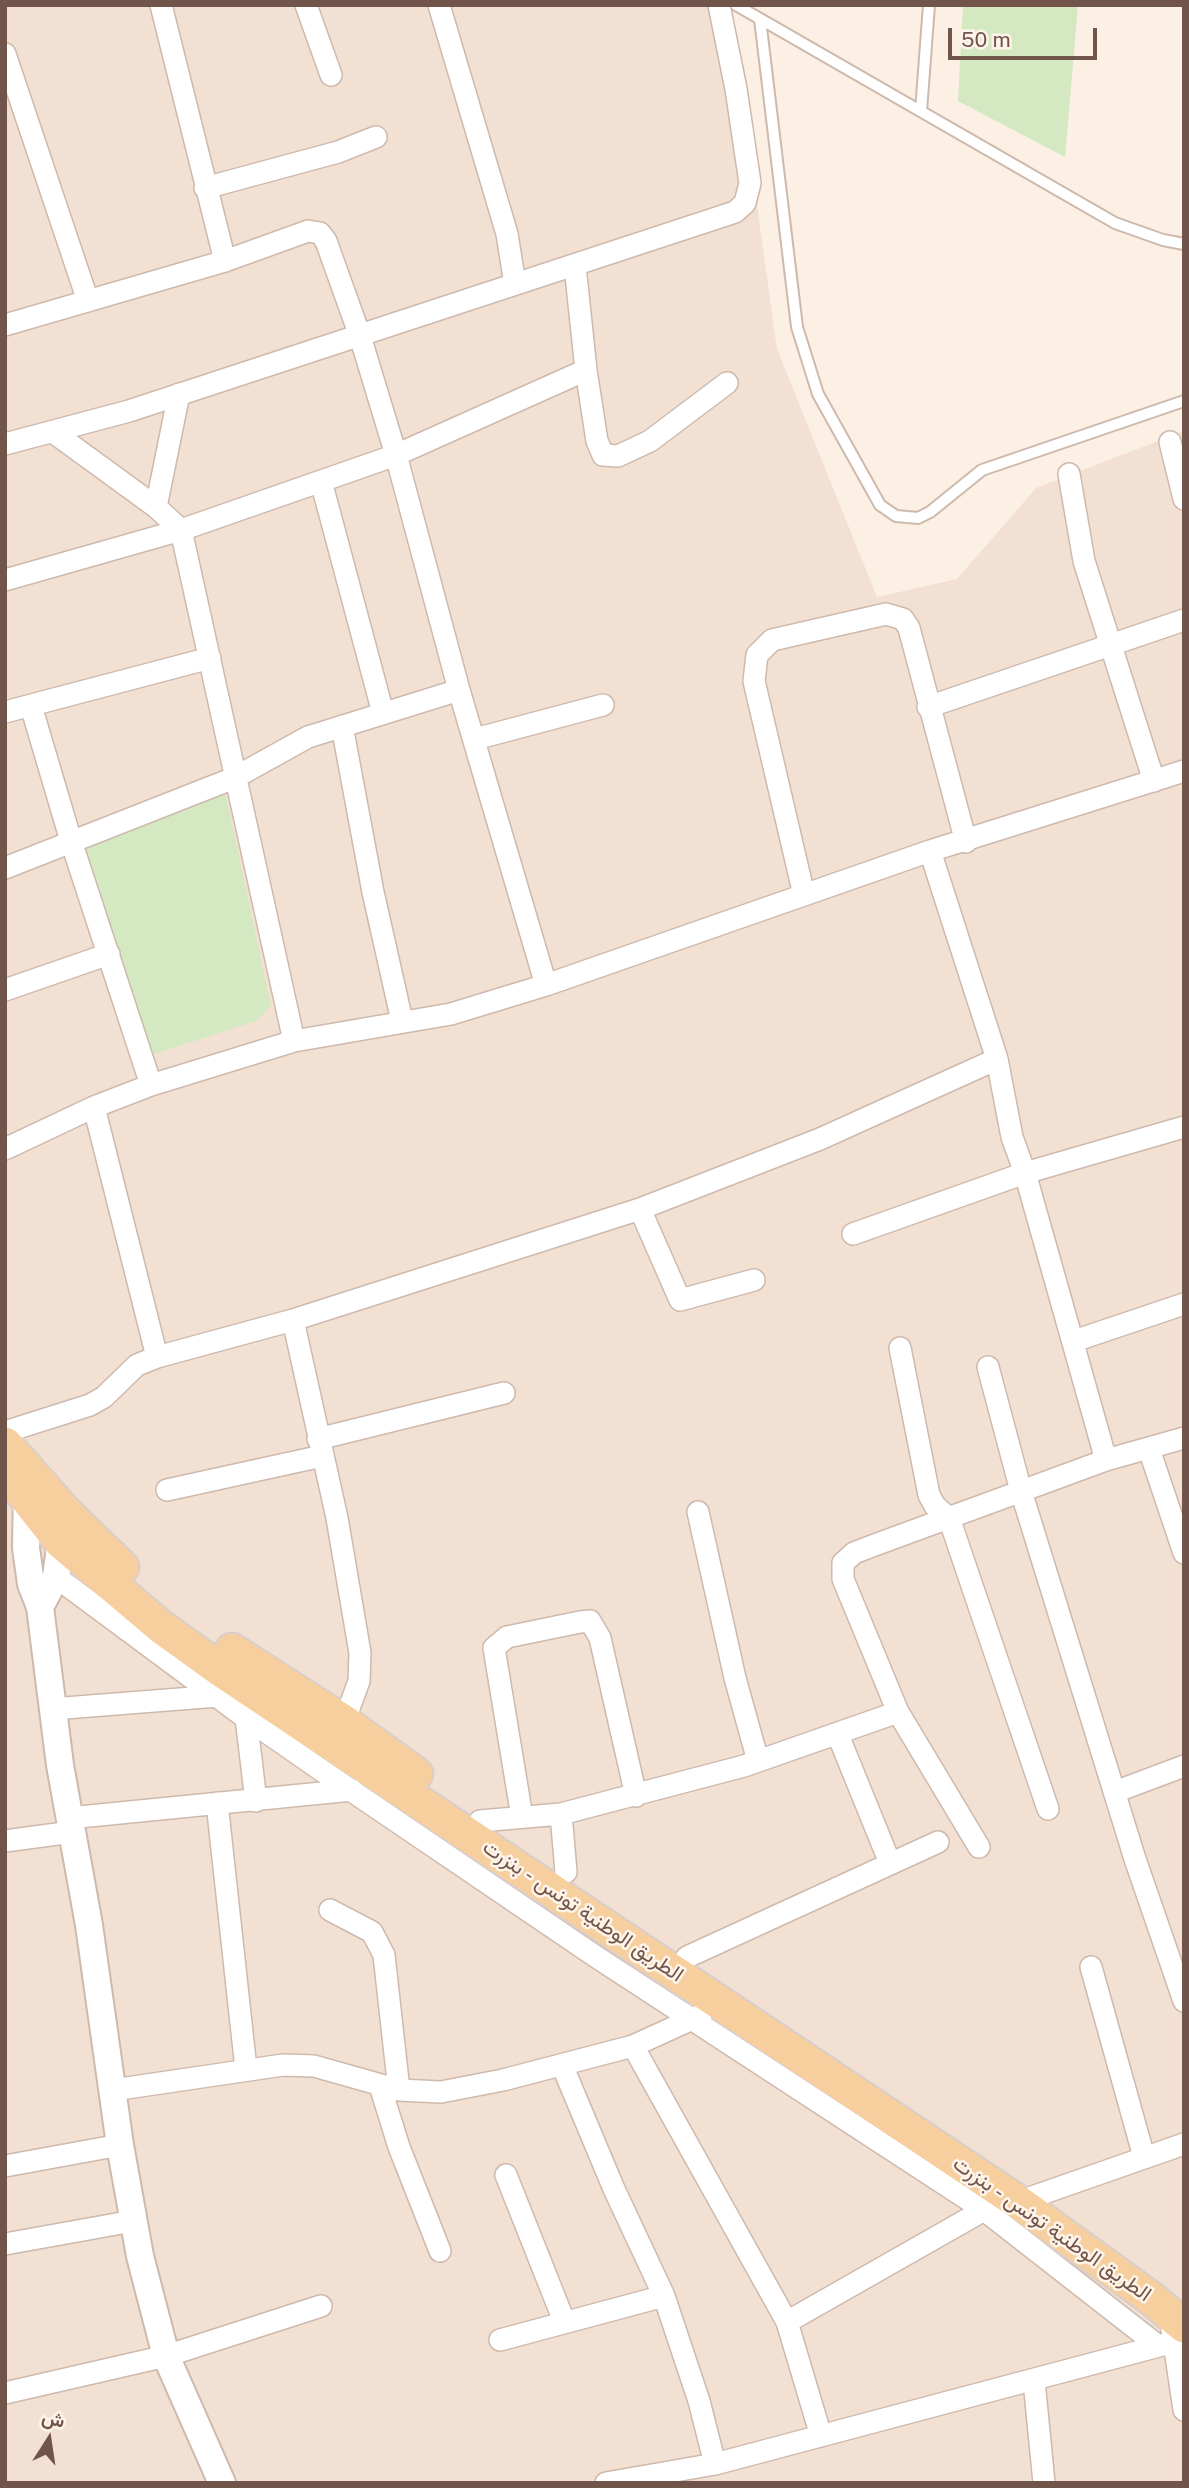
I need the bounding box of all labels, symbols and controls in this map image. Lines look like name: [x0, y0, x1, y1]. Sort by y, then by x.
scale bar: [951, 14, 1100, 58]
text: 50 m: [961, 27, 1011, 52]
street label: الطريق الوطنية تونس - بنزرت: [478, 1834, 688, 1988]
street label: الطريق الوطنية تونس - بنزرت: [948, 2151, 1156, 2307]
north arrow: [14, 2404, 84, 2474]
text: ش: [40, 2405, 67, 2432]

